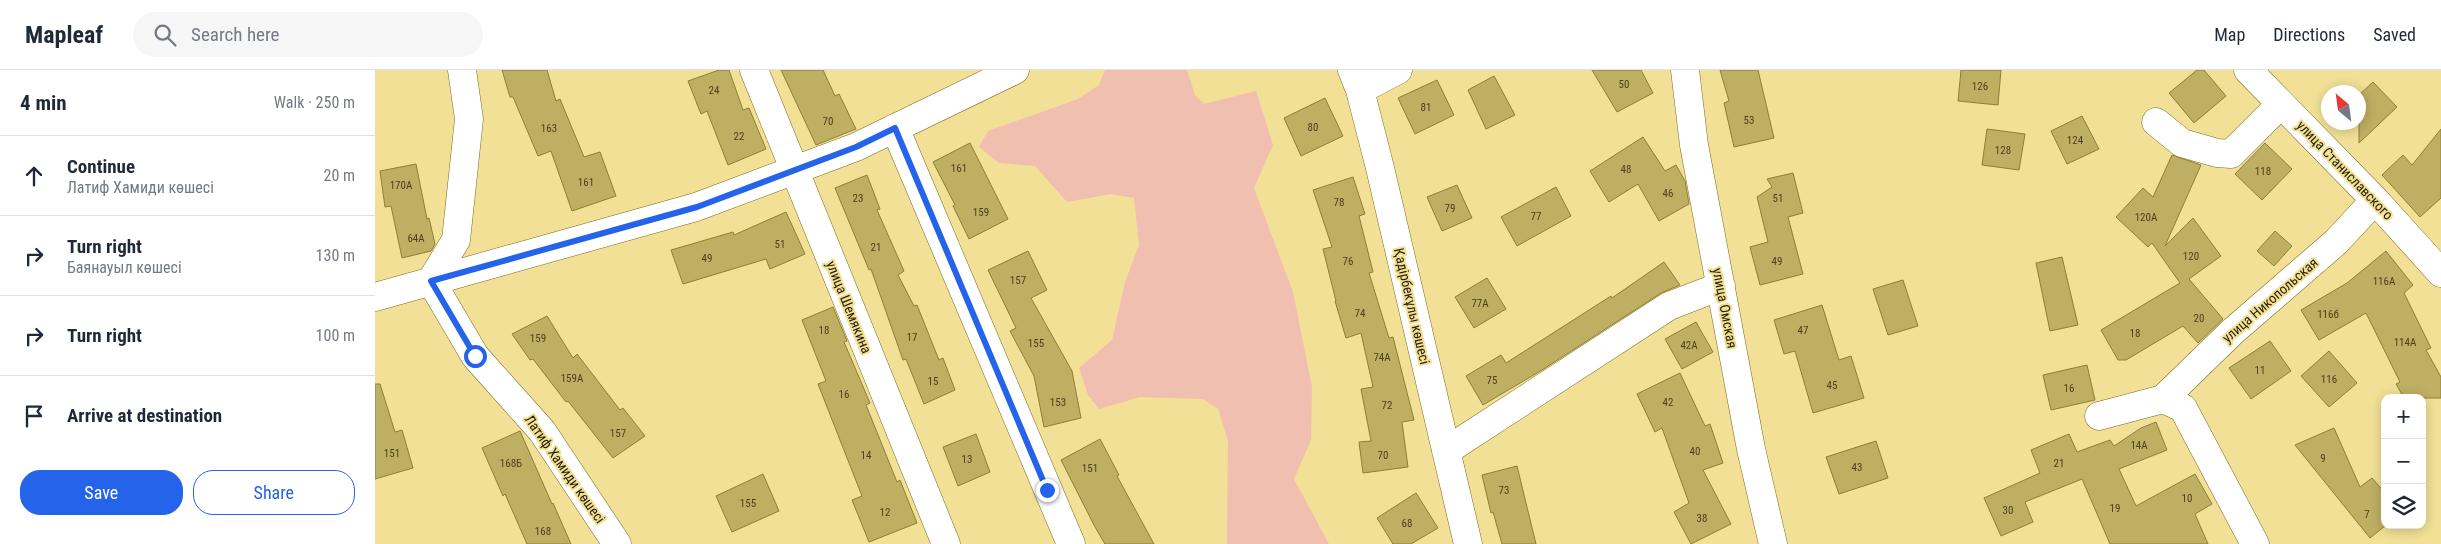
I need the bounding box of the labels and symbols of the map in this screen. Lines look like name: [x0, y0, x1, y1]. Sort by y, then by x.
house number: 50: [1619, 78, 1629, 91]
house number: 126: [1972, 80, 1988, 93]
house number: 24: [709, 84, 720, 97]
north arrow: [2321, 85, 2366, 130]
house number: 81: [1421, 101, 1431, 114]
house number: 53: [1744, 114, 1754, 127]
house number: 70: [823, 115, 833, 128]
street label: улица Станиславского: [2294, 117, 2396, 223]
house number: 80: [1308, 121, 1318, 134]
house number: 163: [541, 122, 557, 135]
house number: 22: [734, 130, 744, 143]
house number: 124: [2067, 134, 2084, 147]
house number: 128: [1995, 144, 2011, 157]
house number: 161: [951, 162, 967, 175]
house number: 48: [1621, 163, 1631, 176]
house number: 118: [2255, 165, 2271, 178]
house number: 161: [578, 176, 594, 189]
house number: 170А: [390, 179, 413, 192]
house number: 46: [1663, 187, 1673, 200]
house number: 23: [853, 192, 863, 205]
house number: 51: [1773, 192, 1783, 205]
house number: 78: [1334, 196, 1344, 209]
house number: 79: [1445, 202, 1455, 215]
house number: 159: [973, 206, 989, 219]
house number: 77: [1531, 210, 1541, 223]
house number: 120А: [2135, 211, 2158, 224]
house number: 64А: [407, 232, 425, 245]
house number: 51: [775, 238, 785, 251]
house number: 21: [871, 241, 881, 254]
street label: Қадірбекұлы көшесі: [1391, 246, 1433, 366]
house number: 120: [2183, 250, 2199, 263]
house number: 49: [702, 252, 712, 265]
street label: улица Никопольская: [2219, 254, 2321, 346]
house number: 76: [1343, 255, 1353, 268]
house number: 49: [1772, 255, 1782, 268]
street label: улица Шемякина: [823, 258, 875, 356]
street label: улица Омская: [1709, 267, 1741, 349]
house number: 157: [1010, 274, 1026, 287]
house number: 116А: [2373, 275, 2396, 288]
house number: 77А: [1471, 297, 1489, 310]
house number: 74: [1355, 307, 1366, 320]
house number: 116б: [2317, 308, 2339, 321]
house number: 20: [2194, 312, 2204, 325]
house number: 18: [819, 324, 829, 337]
house number: 47: [1798, 324, 1808, 337]
house number: 18: [2130, 327, 2140, 340]
house number: 17: [907, 331, 917, 344]
house number: 159: [530, 332, 546, 345]
house number: 114А: [2394, 336, 2417, 349]
house number: 155: [1028, 337, 1044, 350]
house number: 42А: [1680, 339, 1698, 352]
route start: [464, 345, 487, 368]
house number: 74А: [1373, 351, 1391, 364]
house number: 11: [2255, 364, 2265, 377]
house number: 159А: [561, 372, 584, 385]
house number: 116: [2321, 373, 2337, 386]
house number: 75: [1487, 374, 1497, 387]
house number: 15: [928, 375, 938, 388]
house number: 45: [1827, 379, 1837, 392]
house number: 16: [2064, 382, 2074, 395]
house number: 16: [839, 388, 849, 401]
house number: 153: [1050, 396, 1066, 409]
house number: 42: [1663, 396, 1673, 409]
house number: 72: [1382, 399, 1392, 412]
street label: Латиф Хамиди көшесі: [522, 412, 608, 526]
house number: 157: [610, 427, 626, 440]
house number: 14А: [2130, 439, 2148, 452]
house number: 40: [1690, 445, 1700, 458]
house number: 151: [384, 447, 400, 460]
house number: 14: [861, 449, 872, 462]
house number: 70: [1378, 449, 1388, 462]
house number: 9: [2320, 452, 2326, 465]
house number: 13: [962, 453, 972, 466]
house number: 168Б: [500, 457, 522, 470]
house number: 21: [2054, 457, 2064, 470]
house number: 43: [1852, 461, 1862, 474]
house number: 151: [1082, 462, 1098, 475]
route end: [1036, 479, 1059, 502]
house number: 73: [1499, 484, 1509, 497]
house number: 10: [2182, 492, 2192, 505]
house number: 155: [740, 497, 756, 510]
house number: 19: [2110, 502, 2120, 515]
house number: 30: [2003, 504, 2013, 517]
house number: 12: [880, 506, 890, 519]
house number: 7: [2364, 508, 2370, 521]
house number: 38: [1697, 512, 1707, 525]
house number: 68: [1402, 517, 1412, 530]
house number: 168: [535, 525, 551, 538]

